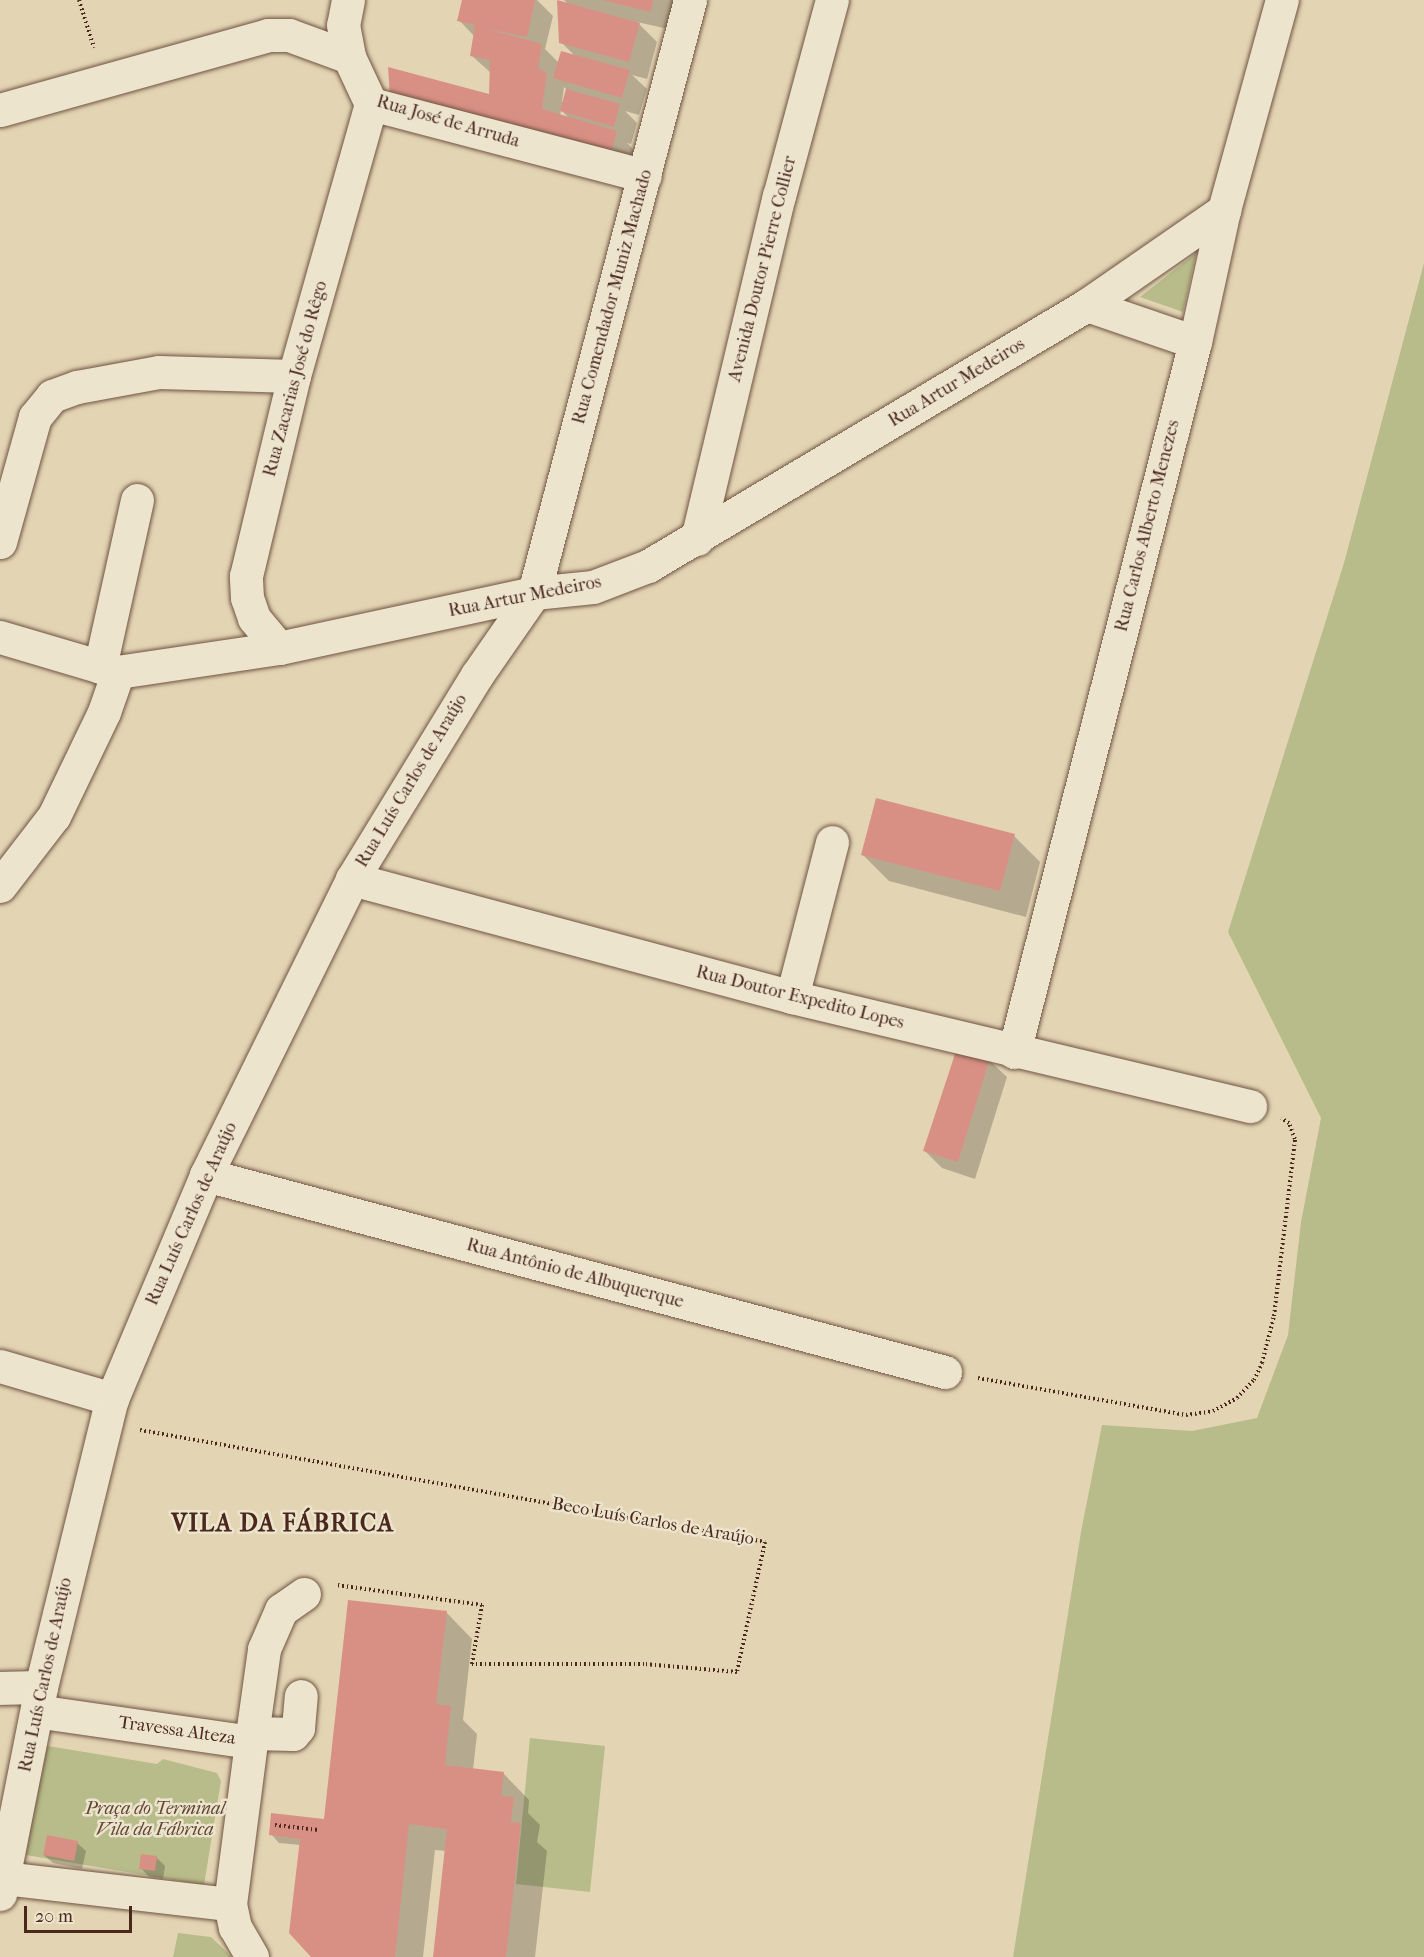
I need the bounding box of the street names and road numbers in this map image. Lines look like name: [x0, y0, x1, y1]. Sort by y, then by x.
street label: Rua José de Arruda: [374, 91, 522, 153]
street label: Avenida Doutor Pierre Collier: [724, 154, 802, 384]
street label: Rua Comendador Muniz Machado: [569, 167, 657, 427]
street label: Rua Zacarias José do Rêgo: [259, 279, 333, 479]
street label: Rua Artur Medeiros: [885, 334, 1029, 432]
street label: Rua Carlos Alberto Menezes: [1111, 418, 1185, 634]
street label: Rua Artur Medeiros: [447, 572, 603, 622]
street label: Rua Luís Carlos de Araújo: [352, 690, 472, 872]
street label: Rua Doutor Expedito Lopes: [694, 962, 906, 1034]
street label: Rua Luís Carlos de Araújo: [142, 1119, 242, 1309]
street label: Rua Antônio de Albuquerque: [464, 1235, 686, 1313]
street label: Beco Luís Carlos de Araújo: [550, 1494, 756, 1550]
street label: Rua Luís Carlos de Araújo: [15, 1576, 77, 1774]
street label: Travessa Alteza: [117, 1712, 237, 1750]

